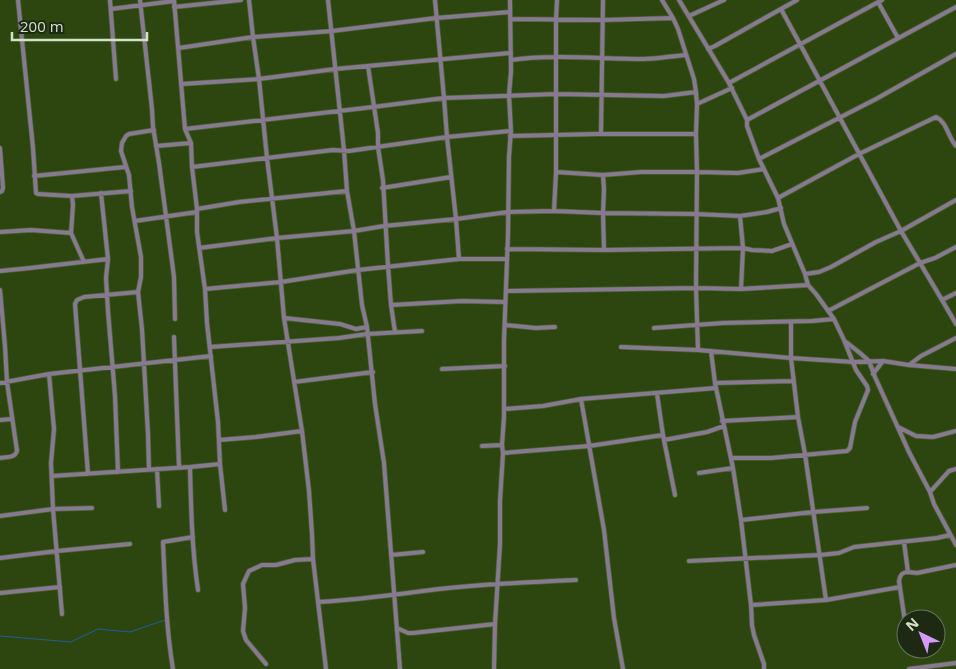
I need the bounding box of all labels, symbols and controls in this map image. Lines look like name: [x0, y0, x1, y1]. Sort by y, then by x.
scale bar: [12, 10, 148, 42]
text: 200 m: [20, 16, 64, 36]
north arrow: [896, 609, 946, 659]
text: N: [901, 613, 922, 635]

